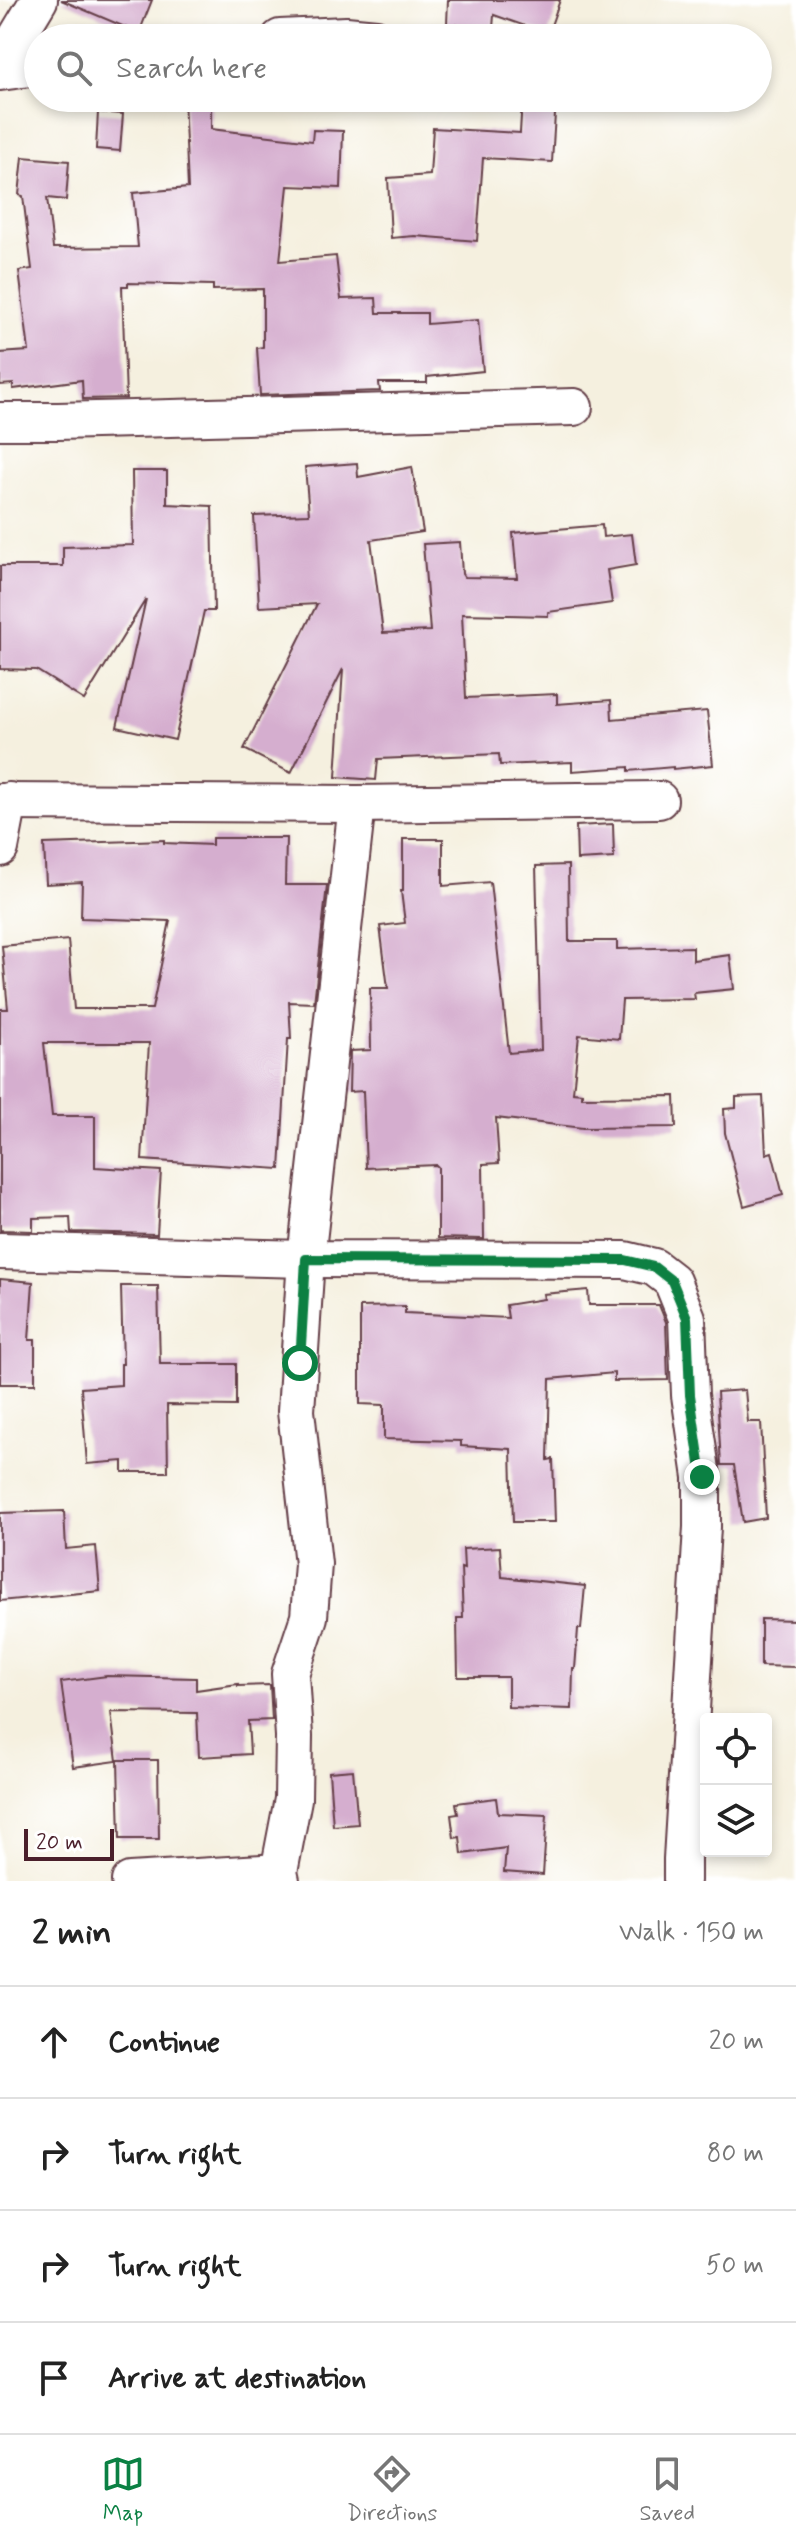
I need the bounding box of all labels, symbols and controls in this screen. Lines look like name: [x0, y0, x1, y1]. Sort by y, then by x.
search box: [24, 24, 772, 112]
icon: search: [52, 46, 96, 90]
text: Search here: [116, 49, 267, 88]
route start: [282, 1345, 318, 1381]
route end: [684, 1459, 720, 1495]
map controls: [700, 1713, 772, 1857]
button: locate: [700, 1713, 772, 1785]
button: layers: [700, 1785, 772, 1857]
scale bar: [24, 1825, 114, 1861]
text: 20 m: [36, 1829, 83, 1857]
text: 2 min: [32, 1911, 112, 1956]
text: Walk · 150 m: [619, 1916, 764, 1950]
icon: ahead: [32, 2020, 76, 2064]
text: Continue: [108, 2023, 220, 2062]
text: 20 m: [709, 2025, 764, 2059]
icon: right: [32, 2132, 76, 2176]
text: Turn right: [108, 2135, 241, 2174]
text: 80 m: [707, 2137, 764, 2171]
icon: right: [32, 2244, 76, 2288]
text: Turn right: [108, 2247, 241, 2286]
text: 50 m: [706, 2249, 764, 2283]
icon: arrive: [32, 2356, 76, 2400]
text: Arrive at destination: [108, 2359, 366, 2398]
tab: Map: [101, 2452, 145, 2528]
tab: Directions: [347, 2452, 437, 2528]
tab: Saved: [639, 2452, 695, 2528]

